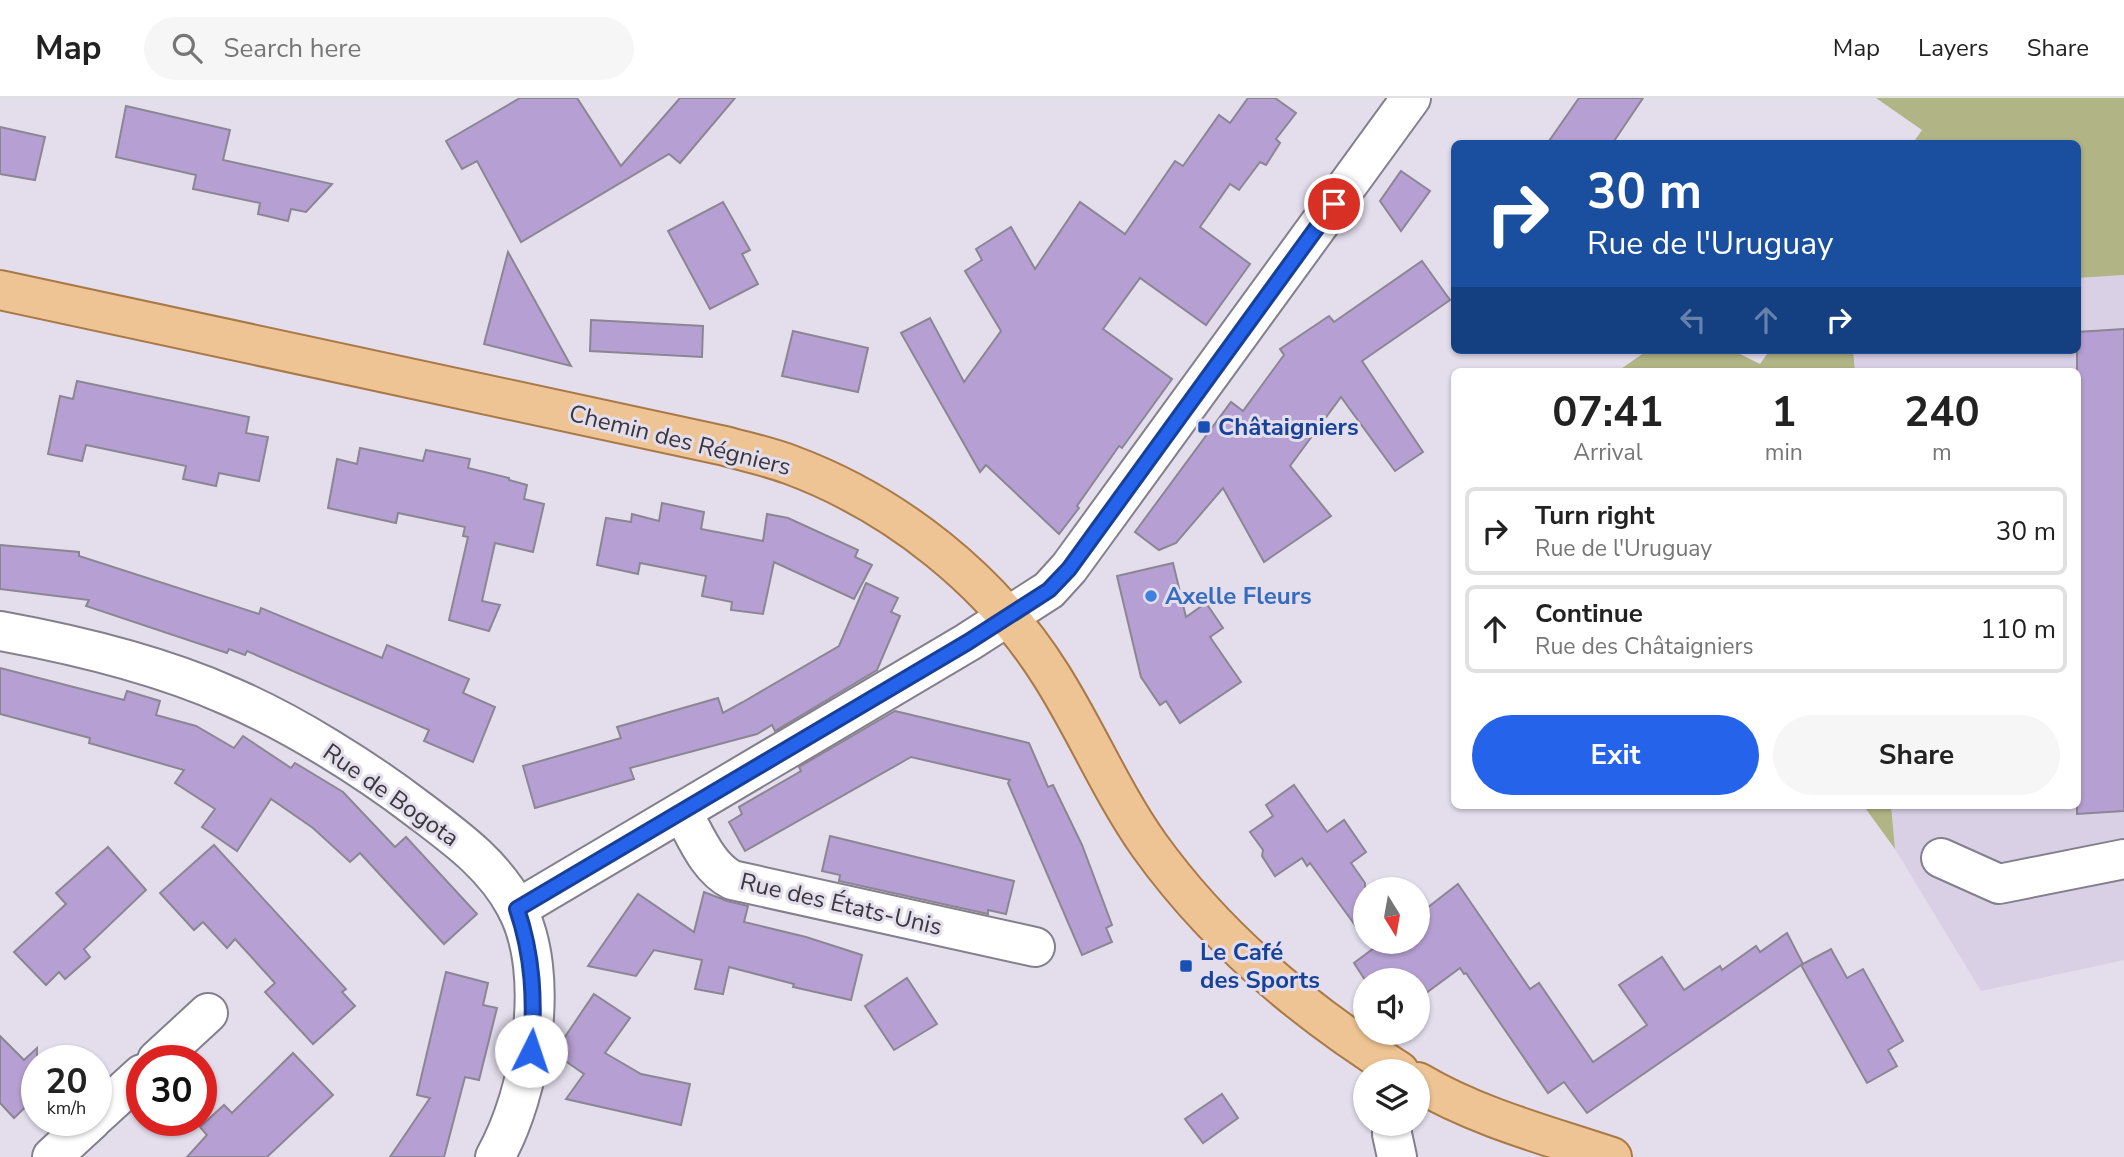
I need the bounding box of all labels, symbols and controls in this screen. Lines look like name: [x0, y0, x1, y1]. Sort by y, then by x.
search box: [144, 17, 634, 80]
text: Map: [35, 26, 102, 71]
icon: search: [168, 29, 206, 67]
text: Search here: [224, 31, 361, 66]
text: Map: [1833, 32, 1880, 64]
text: Layers: [1918, 32, 1989, 64]
text: Share: [2027, 32, 2089, 64]
text: 30 m: [1587, 158, 1702, 225]
icon: right: [1472, 168, 1563, 259]
pin: [1304, 174, 1364, 234]
icon: arrive: [1315, 185, 1353, 223]
text: Rue de l'Uruguay: [1587, 222, 1834, 265]
icon: left: [1674, 301, 1712, 339]
icon: ahead: [1747, 301, 1785, 339]
icon: right: [1820, 301, 1858, 339]
text: 07:41: [1552, 384, 1663, 441]
text: 1: [1771, 384, 1796, 441]
text: 240: [1904, 384, 1980, 441]
street label: Chemin des Régniers: [566, 397, 794, 483]
place label: Châtaigniers: [1218, 411, 1359, 443]
marker: Châtaigniers: [1196, 419, 1212, 435]
text: Arrival: [1573, 437, 1642, 468]
text: min: [1765, 437, 1803, 468]
text: m: [1932, 437, 1952, 468]
text: Turn right: [1535, 498, 1654, 533]
icon: right: [1476, 512, 1514, 550]
text: 30 m: [1996, 514, 2056, 549]
text: Rue de l'Uruguay: [1535, 533, 1712, 564]
place label: Axelle Fleurs: [1165, 580, 1312, 612]
marker: Axelle Fleurs: [1143, 588, 1159, 604]
text: Continue: [1535, 596, 1643, 631]
icon: ahead: [1476, 610, 1514, 648]
text: 110 m: [1980, 612, 2056, 647]
text: Rue des Châtaigniers: [1535, 631, 1754, 662]
button: Exit: [1472, 715, 1759, 795]
button: Share: [1773, 715, 2060, 795]
street label: Rue de Bogota: [317, 736, 465, 854]
street label: Rue des États-Unis: [737, 865, 945, 943]
north arrow: [1353, 877, 1430, 954]
map controls: [1353, 877, 1430, 1136]
place label: Le Café des Sports: [1200, 936, 1320, 996]
marker: Le Café des Sports: [1178, 958, 1194, 974]
button: sound: [1353, 968, 1430, 1045]
position arrow: [494, 1014, 568, 1088]
speed limit sign: 30: [126, 1045, 217, 1136]
text: 20: [45, 1058, 88, 1105]
button: layers: [1353, 1059, 1430, 1136]
text: km/h: [47, 1096, 86, 1120]

